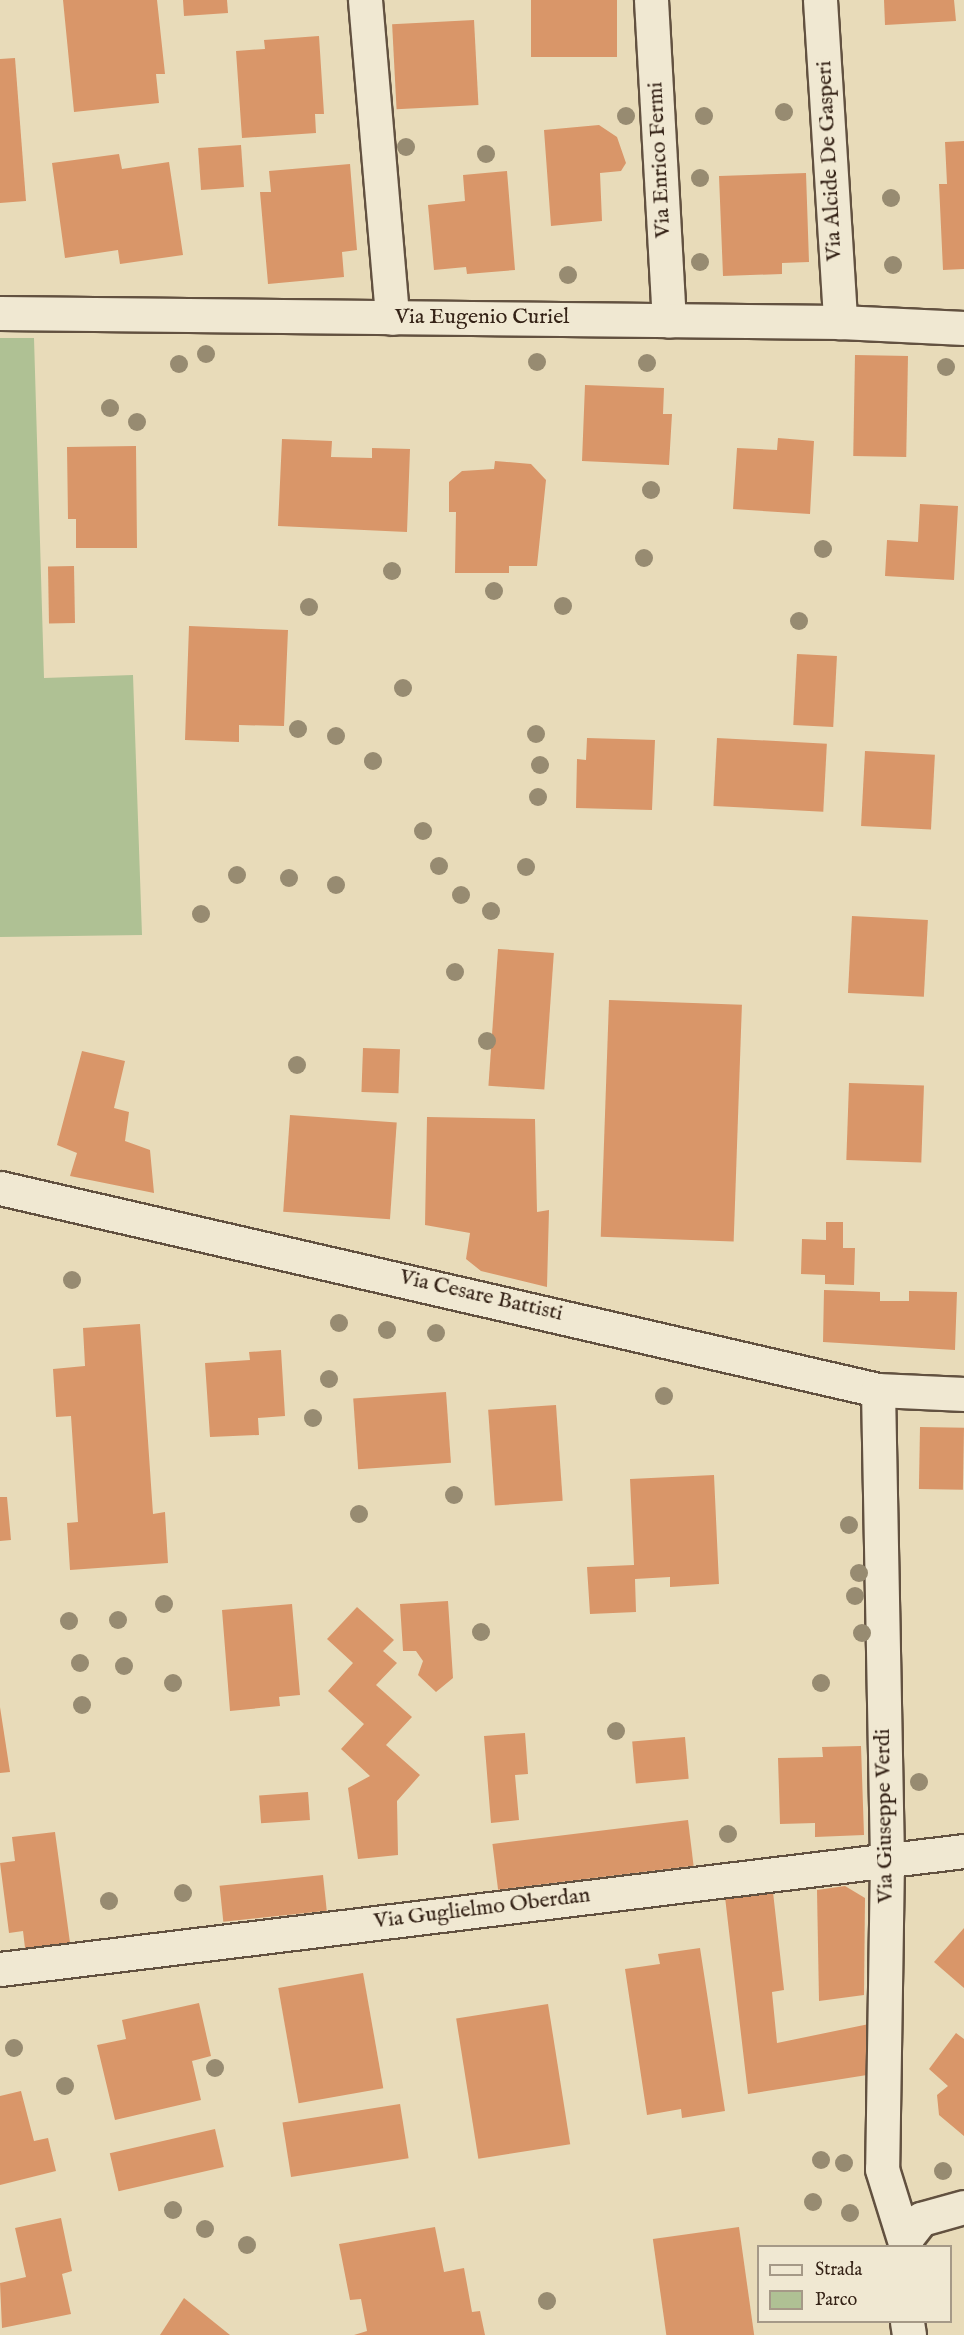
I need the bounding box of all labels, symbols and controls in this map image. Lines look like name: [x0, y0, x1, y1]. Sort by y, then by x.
street label: Via Alcide De Gasperi: [812, 60, 848, 262]
street label: Via Enrico Fermi: [643, 81, 677, 239]
street label: Via Eugenio Curiel: [395, 305, 569, 331]
street label: Via Cesare Battisti: [397, 1264, 565, 1328]
street label: Via Giuseppe Verdi: [870, 1728, 900, 1904]
street label: Via Guglielmo Oberdan: [372, 1883, 592, 1935]
legend: [757, 2245, 952, 2323]
text: Strada: [815, 2259, 862, 2282]
text: Parco: [815, 2289, 857, 2312]

